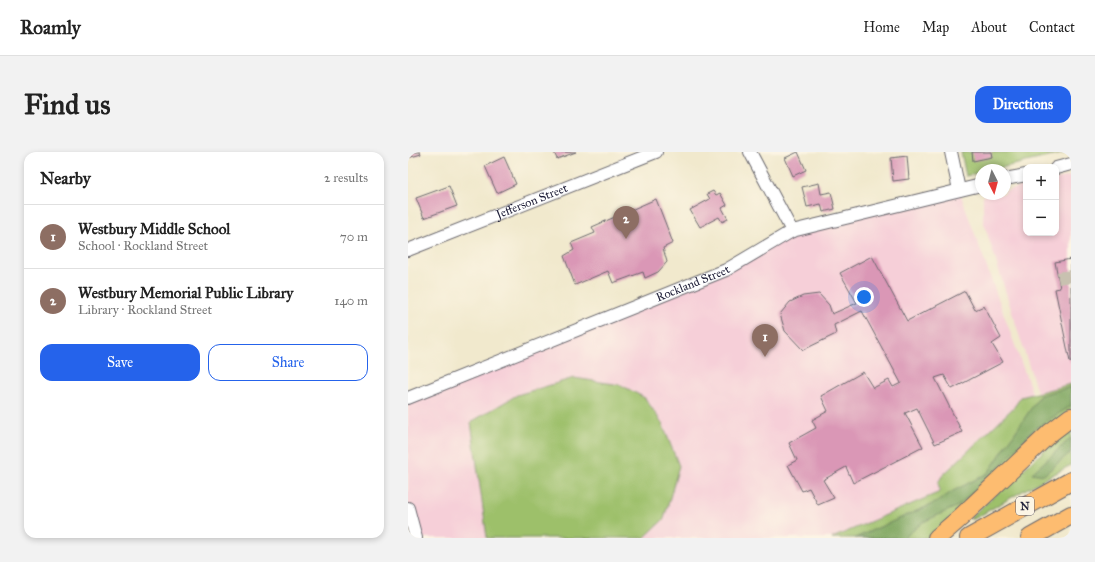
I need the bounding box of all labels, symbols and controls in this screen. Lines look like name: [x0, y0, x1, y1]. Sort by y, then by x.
text: Roamly: [20, 16, 81, 39]
text: Home: [863, 19, 900, 36]
text: Map: [922, 19, 949, 36]
text: About: [971, 19, 1007, 36]
text: Contact: [1029, 19, 1075, 36]
button: Directions: [975, 86, 1071, 123]
text: Find us: [24, 87, 110, 122]
north arrow: [975, 164, 1011, 200]
map controls: [1023, 164, 1059, 236]
button: +: [1023, 164, 1059, 200]
text: Nearby: [40, 168, 91, 189]
text: 2 results: [324, 170, 368, 186]
street label: Jefferson Street: [492, 180, 570, 223]
button: −: [1023, 200, 1059, 236]
pin: 2: [613, 206, 639, 239]
text: Westbury Middle School: [78, 220, 230, 238]
text: 1: [50, 229, 56, 245]
text: 70 m: [340, 229, 368, 245]
text: School · Rockland Street: [78, 238, 208, 254]
street label: Rockland Street: [654, 262, 733, 305]
text: Westbury Memorial Public Library: [78, 284, 293, 302]
your location: [854, 287, 874, 307]
text: 2: [50, 293, 56, 309]
text: 140 m: [334, 293, 368, 309]
text: Library · Rockland Street: [78, 302, 212, 318]
pin: 1: [752, 324, 778, 357]
button: Save: [40, 344, 200, 381]
button: Share: [208, 344, 368, 381]
road number: N: [1016, 497, 1034, 515]

